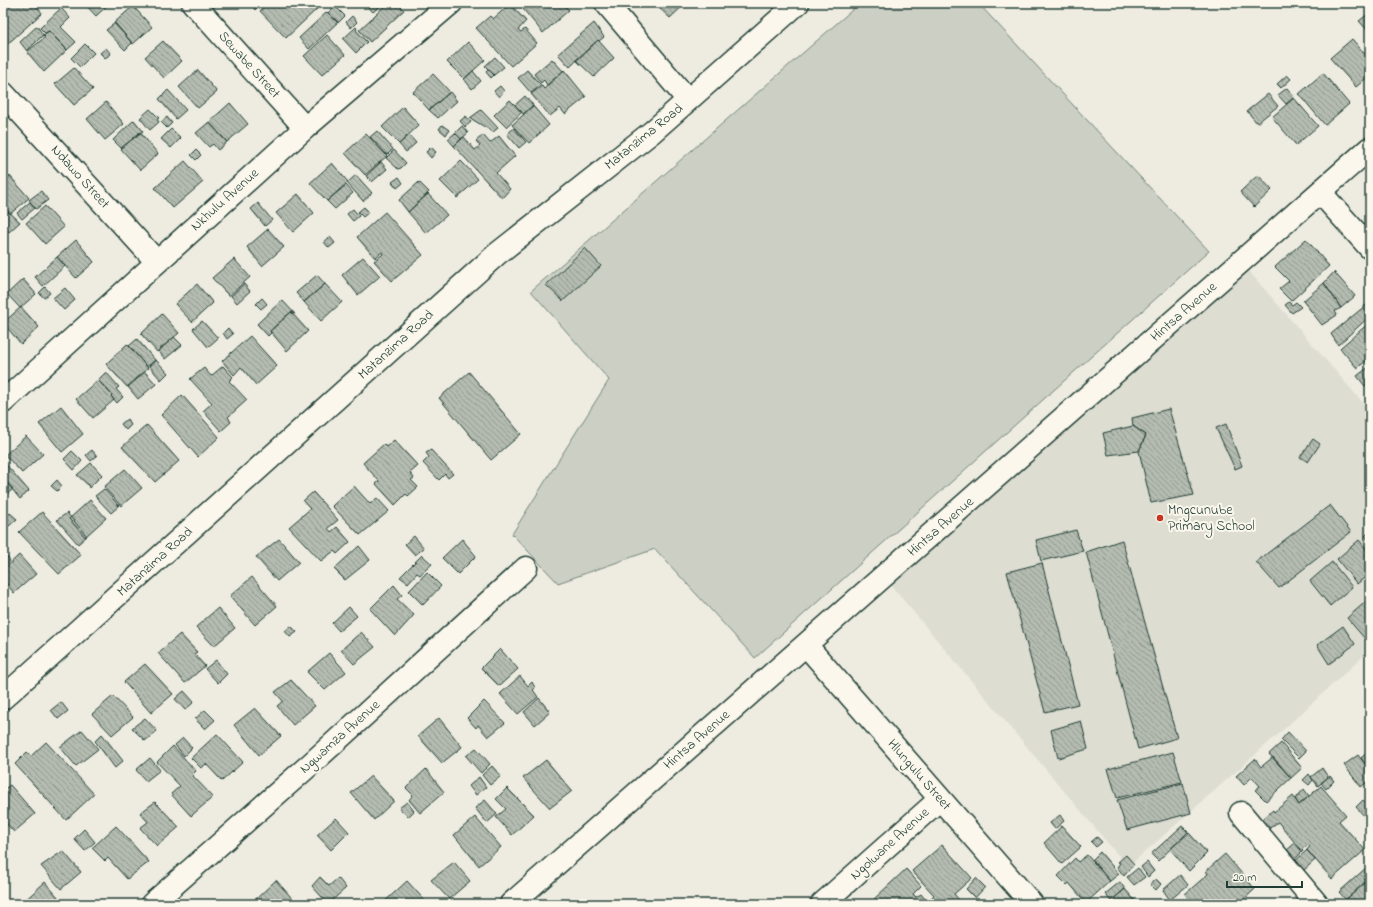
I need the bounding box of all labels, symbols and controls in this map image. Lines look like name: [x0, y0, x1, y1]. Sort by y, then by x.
street label: Sewabe Street: [213, 27, 285, 104]
street label: Matanzima Road: [600, 99, 688, 175]
street label: Ndawo Street: [45, 140, 115, 214]
street label: Nkhulu Avenue: [186, 163, 264, 237]
street label: Hintsa Avenue: [1146, 277, 1222, 347]
street label: Matanzima Road: [353, 305, 439, 385]
street label: Hintsa Avenue: [903, 492, 979, 562]
place label: Mngcunube Primary School: [1168, 500, 1255, 538]
marker: Mngcunube Primary School: [1155, 513, 1165, 523]
street label: Matanzima Road: [112, 522, 198, 602]
street label: Ngwamza Avenue: [295, 695, 386, 780]
street label: Hintsa Avenue: [659, 705, 735, 775]
street label: Hlungulu Street: [881, 735, 956, 816]
street label: Ngolwane Avenue: [846, 802, 935, 886]
scale bar: [1227, 863, 1302, 889]
text: 20 m: [1233, 869, 1256, 887]

